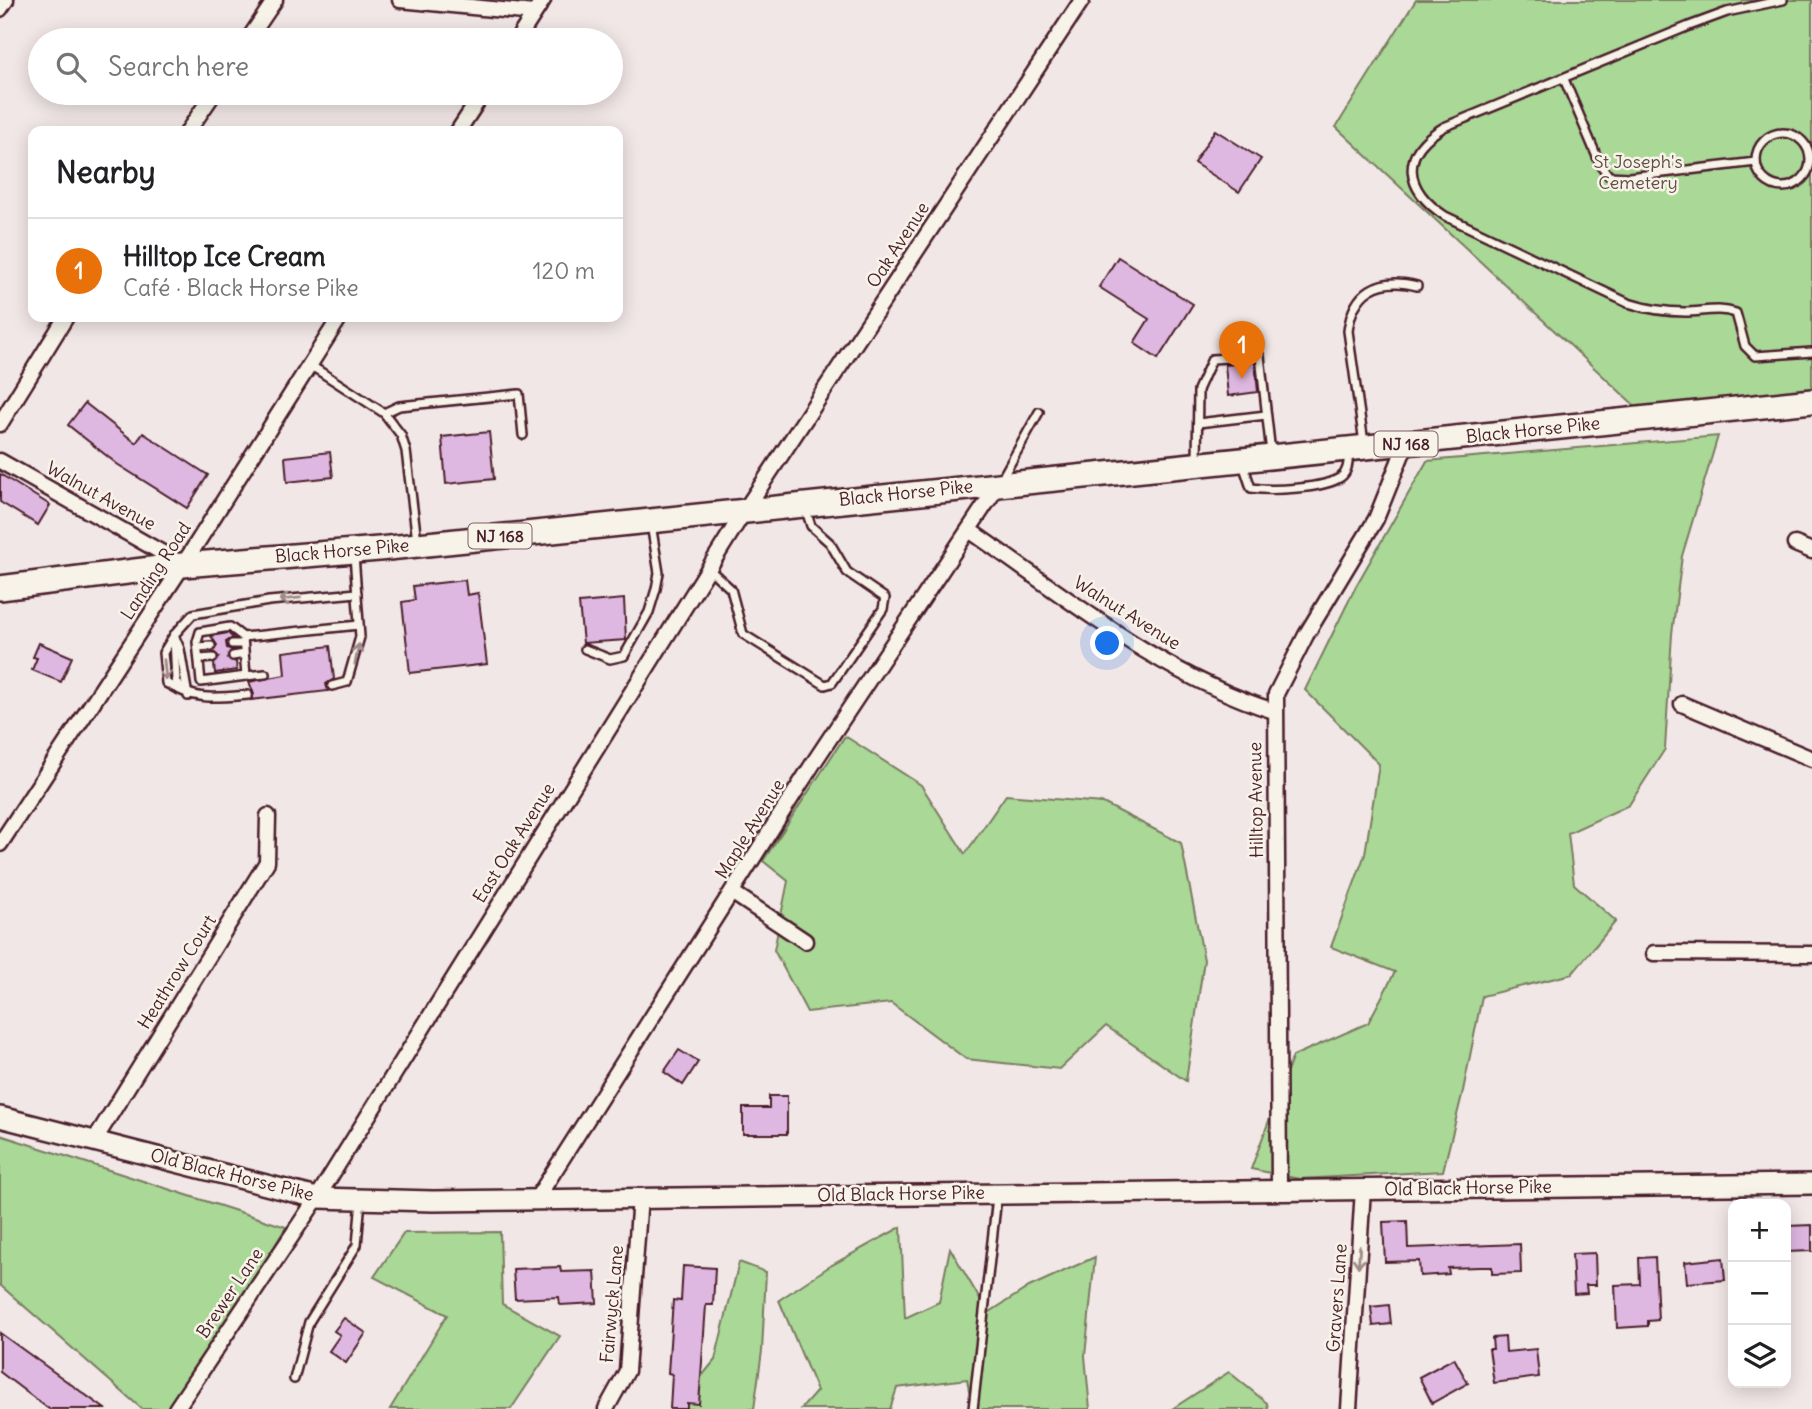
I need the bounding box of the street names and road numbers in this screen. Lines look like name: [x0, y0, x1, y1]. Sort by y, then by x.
street label: Oak Avenue: [861, 197, 934, 292]
street label: Black Horse Pike: [1465, 411, 1601, 448]
road number: NJ 168: [1374, 432, 1438, 457]
street label: Walnut Avenue: [42, 456, 160, 535]
street label: Black Horse Pike: [838, 474, 974, 511]
street label: Landing Road: [115, 517, 196, 624]
road number: NJ 168: [468, 524, 532, 548]
street label: Black Horse Pike: [274, 533, 410, 568]
street label: Walnut Avenue: [1070, 571, 1185, 655]
street label: Hilltop Avenue: [1243, 742, 1268, 858]
street label: Maple Avenue: [710, 775, 789, 883]
street label: East Oak Avenue: [467, 778, 560, 907]
street label: Heathrow Court: [132, 910, 221, 1033]
street label: Old Black Horse Pike: [148, 1143, 316, 1206]
street label: Old Black Horse Pike: [1384, 1175, 1552, 1200]
street label: Old Black Horse Pike: [817, 1181, 985, 1206]
street label: Brewer Lane: [191, 1243, 268, 1342]
street label: Gravers Lane: [1321, 1243, 1352, 1353]
street label: Fairwyck Lane: [595, 1244, 628, 1364]

